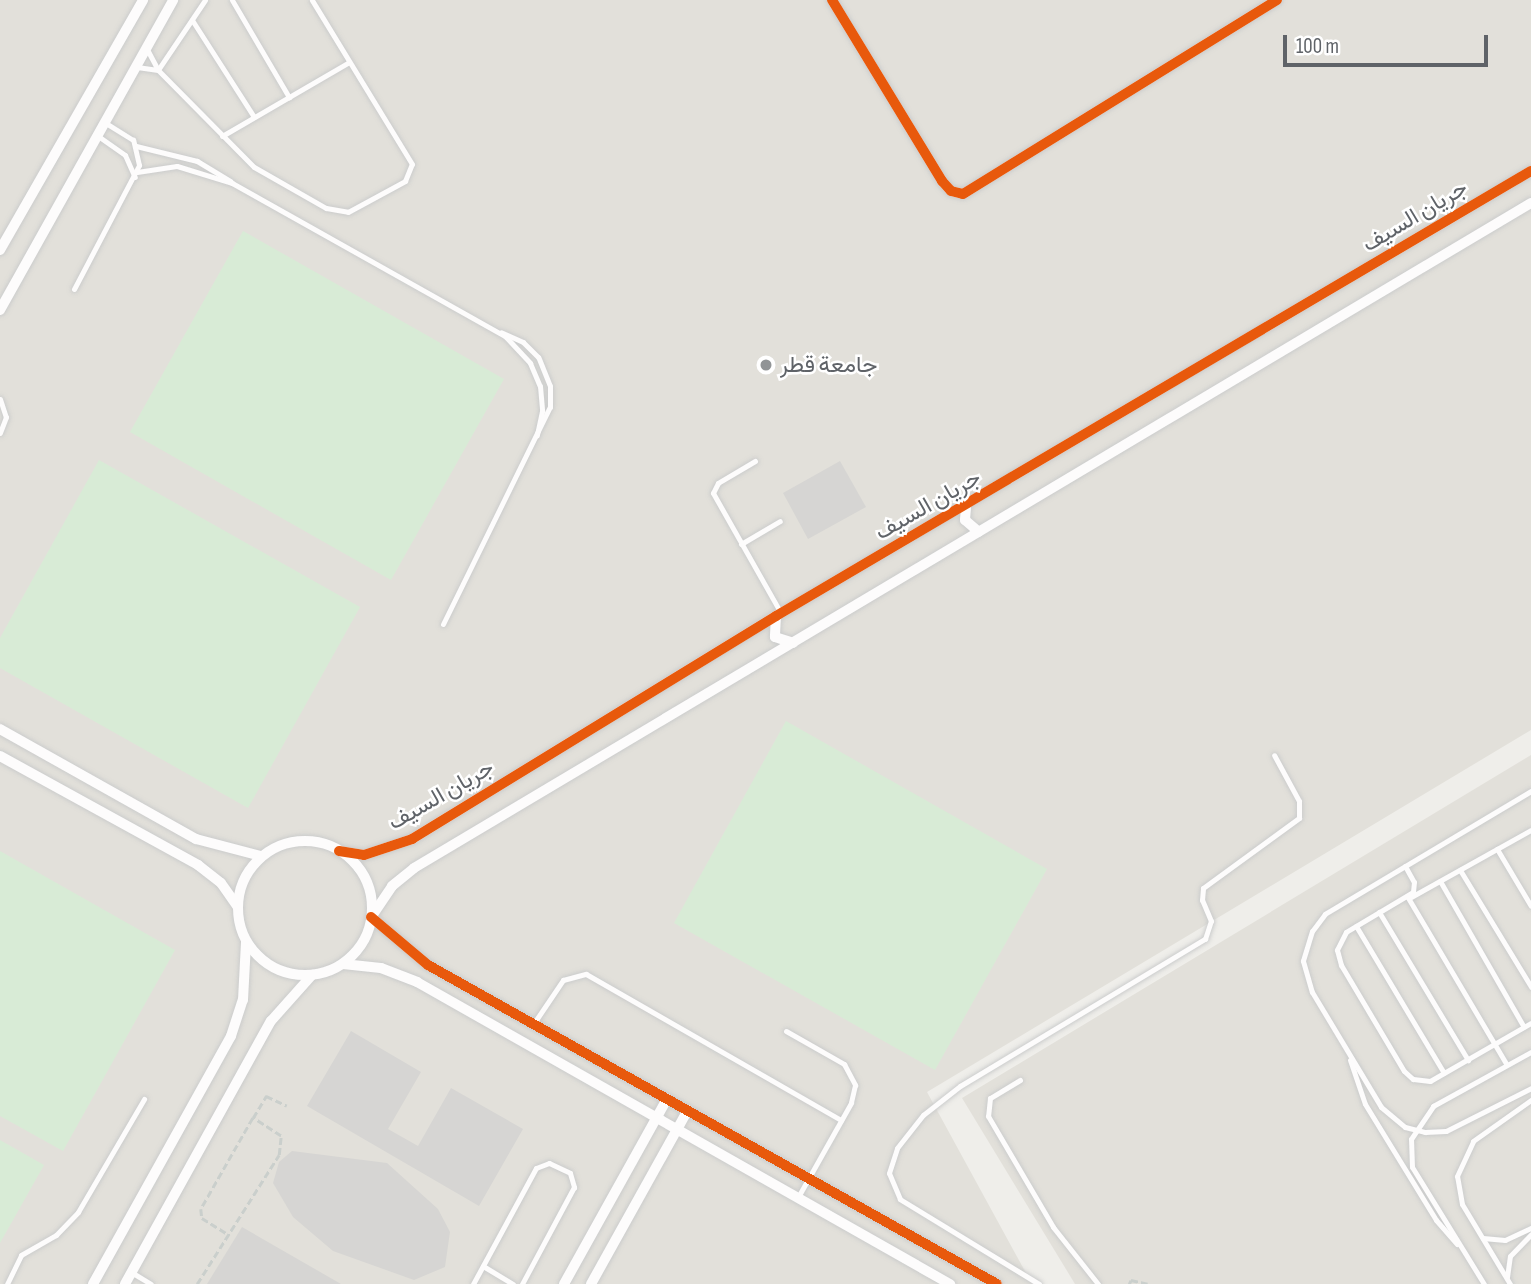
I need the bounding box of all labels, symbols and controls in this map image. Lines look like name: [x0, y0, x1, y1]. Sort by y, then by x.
scale bar: [1286, 21, 1491, 65]
text: 100 m: [1296, 34, 1339, 59]
street label: جريان السيف: [1357, 174, 1473, 258]
place label: جامعة قطر: [780, 351, 877, 379]
marker: جامعة قطر: [758, 357, 774, 373]
street label: جريان السيف: [870, 464, 986, 546]
street label: جريان السيف: [383, 754, 499, 836]

